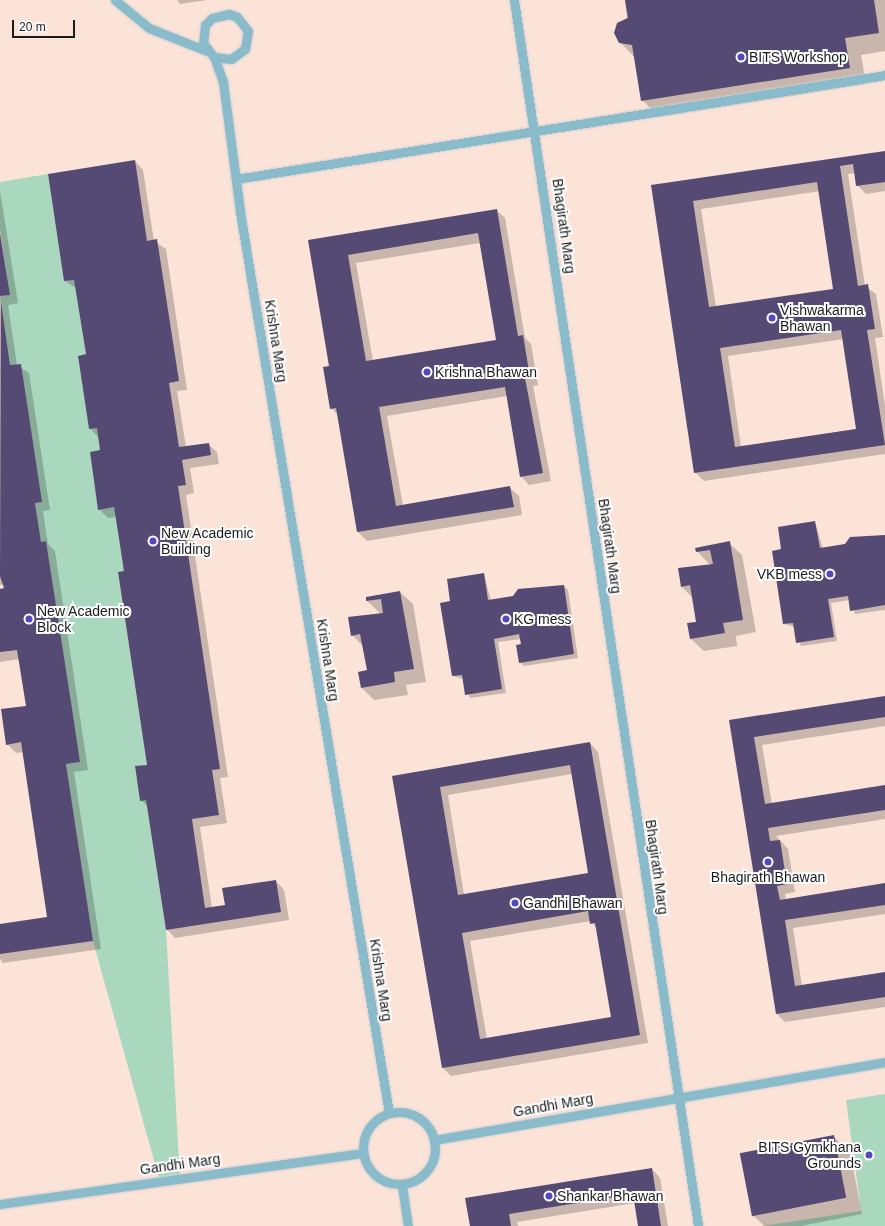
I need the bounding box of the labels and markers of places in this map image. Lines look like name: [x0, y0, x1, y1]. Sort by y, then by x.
place label: BITS Workshop: [749, 49, 847, 65]
marker: BITS Workshop: [736, 52, 746, 62]
place label: Vishwakarma Bhawan: [780, 302, 864, 334]
marker: Vishwakarma Bhawan: [767, 313, 777, 323]
place label: Krishna Bhawan: [435, 364, 537, 380]
marker: Krishna Bhawan: [422, 367, 432, 377]
place label: New Academic Building: [161, 525, 254, 558]
marker: New Academic Building: [148, 536, 158, 546]
place label: VKB mess: [757, 566, 822, 582]
marker: VKB mess: [825, 569, 835, 579]
place label: New Academic Block: [37, 603, 130, 636]
place label: KG mess: [514, 611, 572, 627]
marker: New Academic Block: [24, 614, 34, 624]
marker: KG mess: [501, 614, 511, 624]
marker: Bhagirath Bhawan: [763, 857, 773, 867]
place label: Bhagirath Bhawan: [711, 869, 825, 885]
place label: Gandhi Bhawan: [523, 895, 623, 911]
marker: Gandhi Bhawan: [510, 898, 520, 908]
place label: BITS Gymkhana Grounds: [758, 1139, 861, 1172]
marker: BITS Gymkhana Grounds: [864, 1150, 874, 1160]
place label: Shankar Bhawan: [557, 1188, 664, 1204]
marker: Shankar Bhawan: [544, 1191, 554, 1201]

